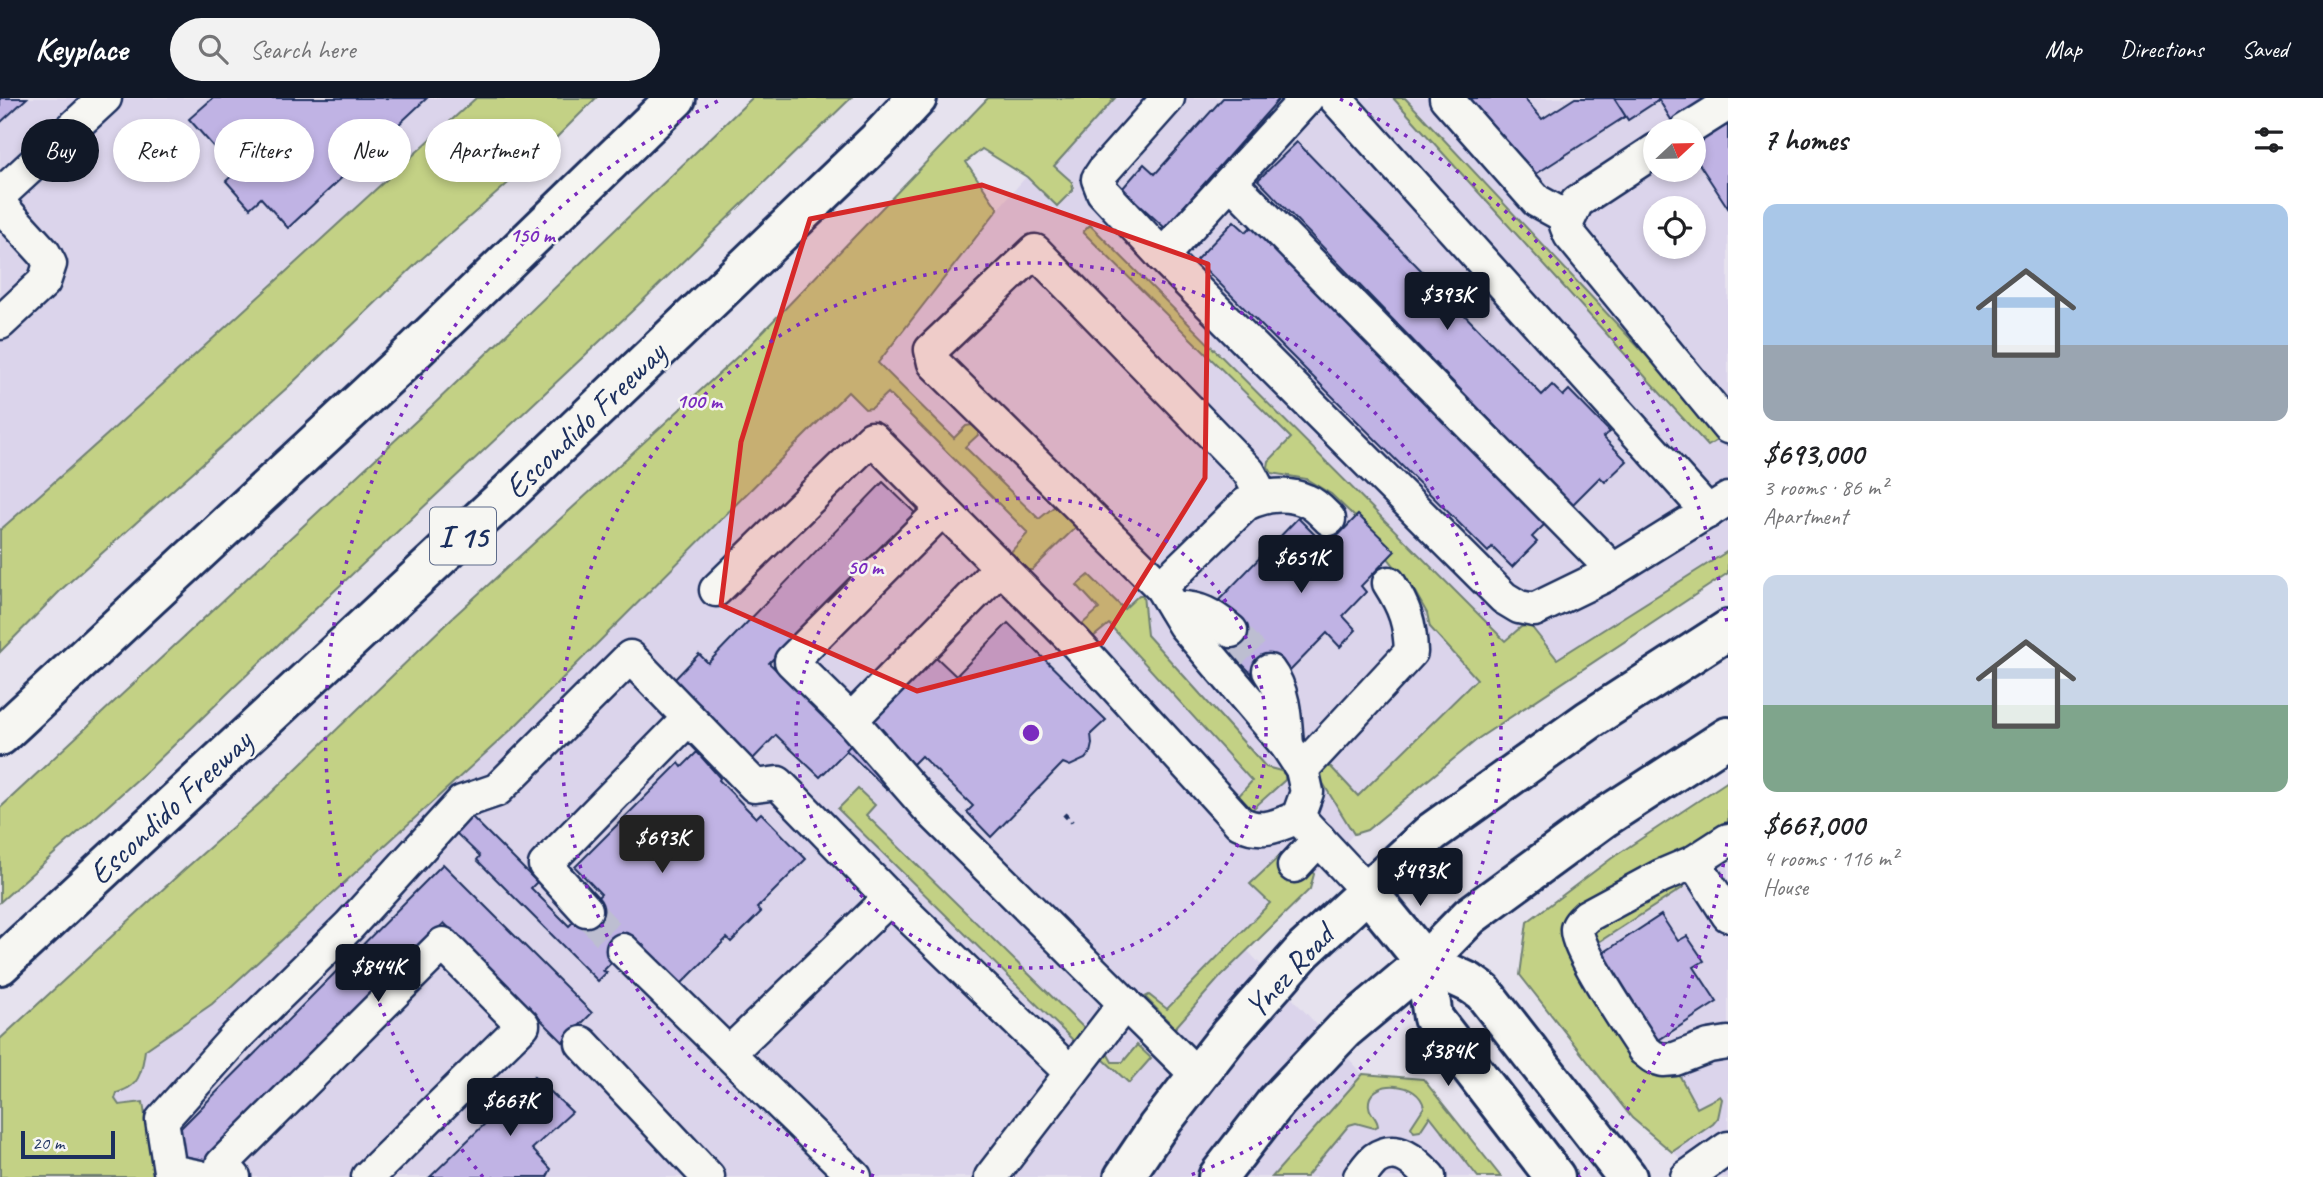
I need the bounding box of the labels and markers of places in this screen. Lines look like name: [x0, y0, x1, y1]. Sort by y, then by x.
pin: $393K: [1398, 272, 1496, 332]
pin: $651K: [1252, 536, 1350, 595]
centre of rings: [1019, 721, 1043, 745]
pin: $693K: [613, 816, 711, 875]
pin: $493K: [1371, 848, 1469, 908]
pin: $844K: [329, 944, 427, 1004]
pin: $384K: [1399, 1028, 1497, 1088]
pin: $667K: [461, 1079, 559, 1138]

